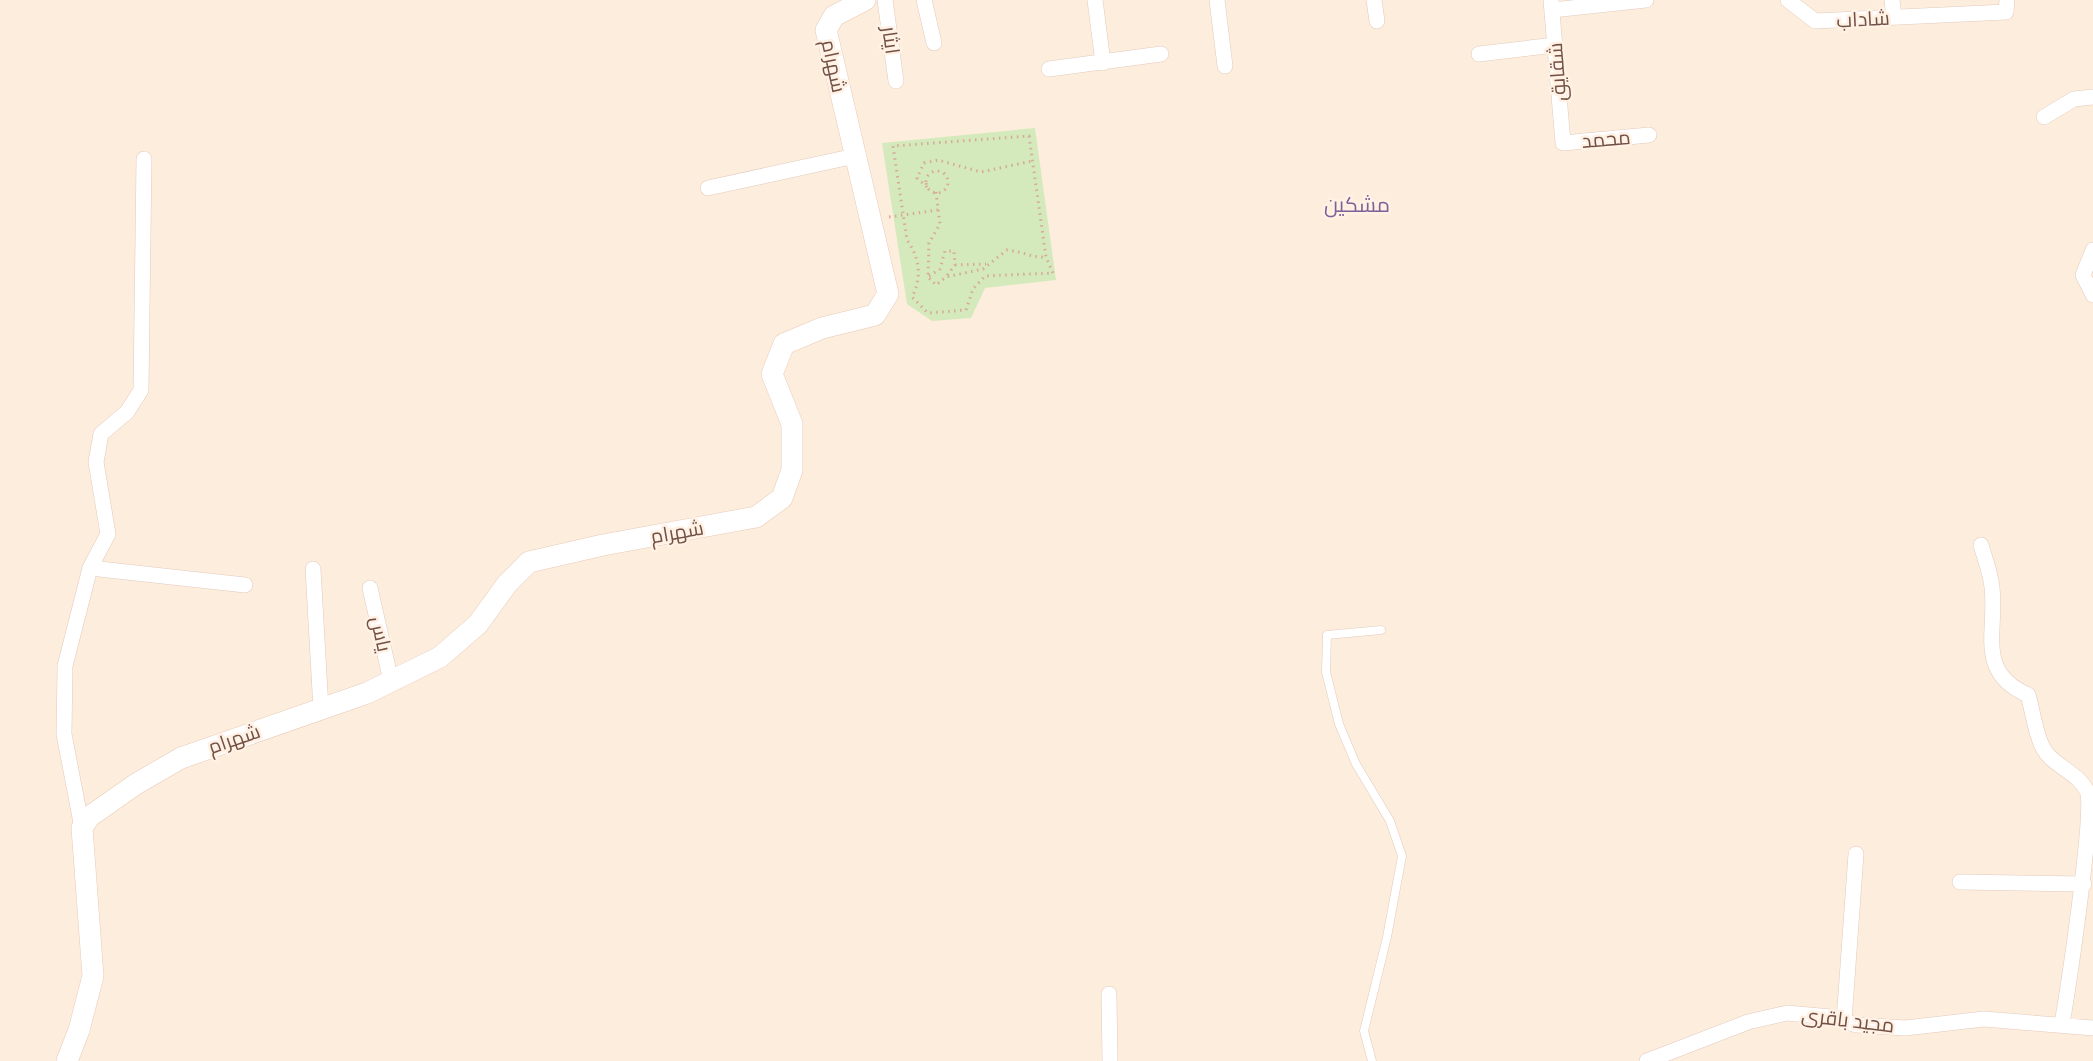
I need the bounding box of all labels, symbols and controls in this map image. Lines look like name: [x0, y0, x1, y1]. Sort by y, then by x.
street label: شاداب: [1836, 6, 1890, 32]
street label: ایثار: [877, 24, 905, 55]
street label: شهرام: [815, 37, 851, 95]
street label: شقایق: [1543, 42, 1572, 102]
street label: محمد: [1580, 125, 1632, 153]
district label: مشکین: [1324, 193, 1390, 218]
street label: شهرام: [649, 516, 706, 550]
street label: یاس: [364, 614, 397, 655]
street label: شهرام: [205, 719, 264, 761]
street label: مجید باقری: [1800, 1002, 1896, 1039]

